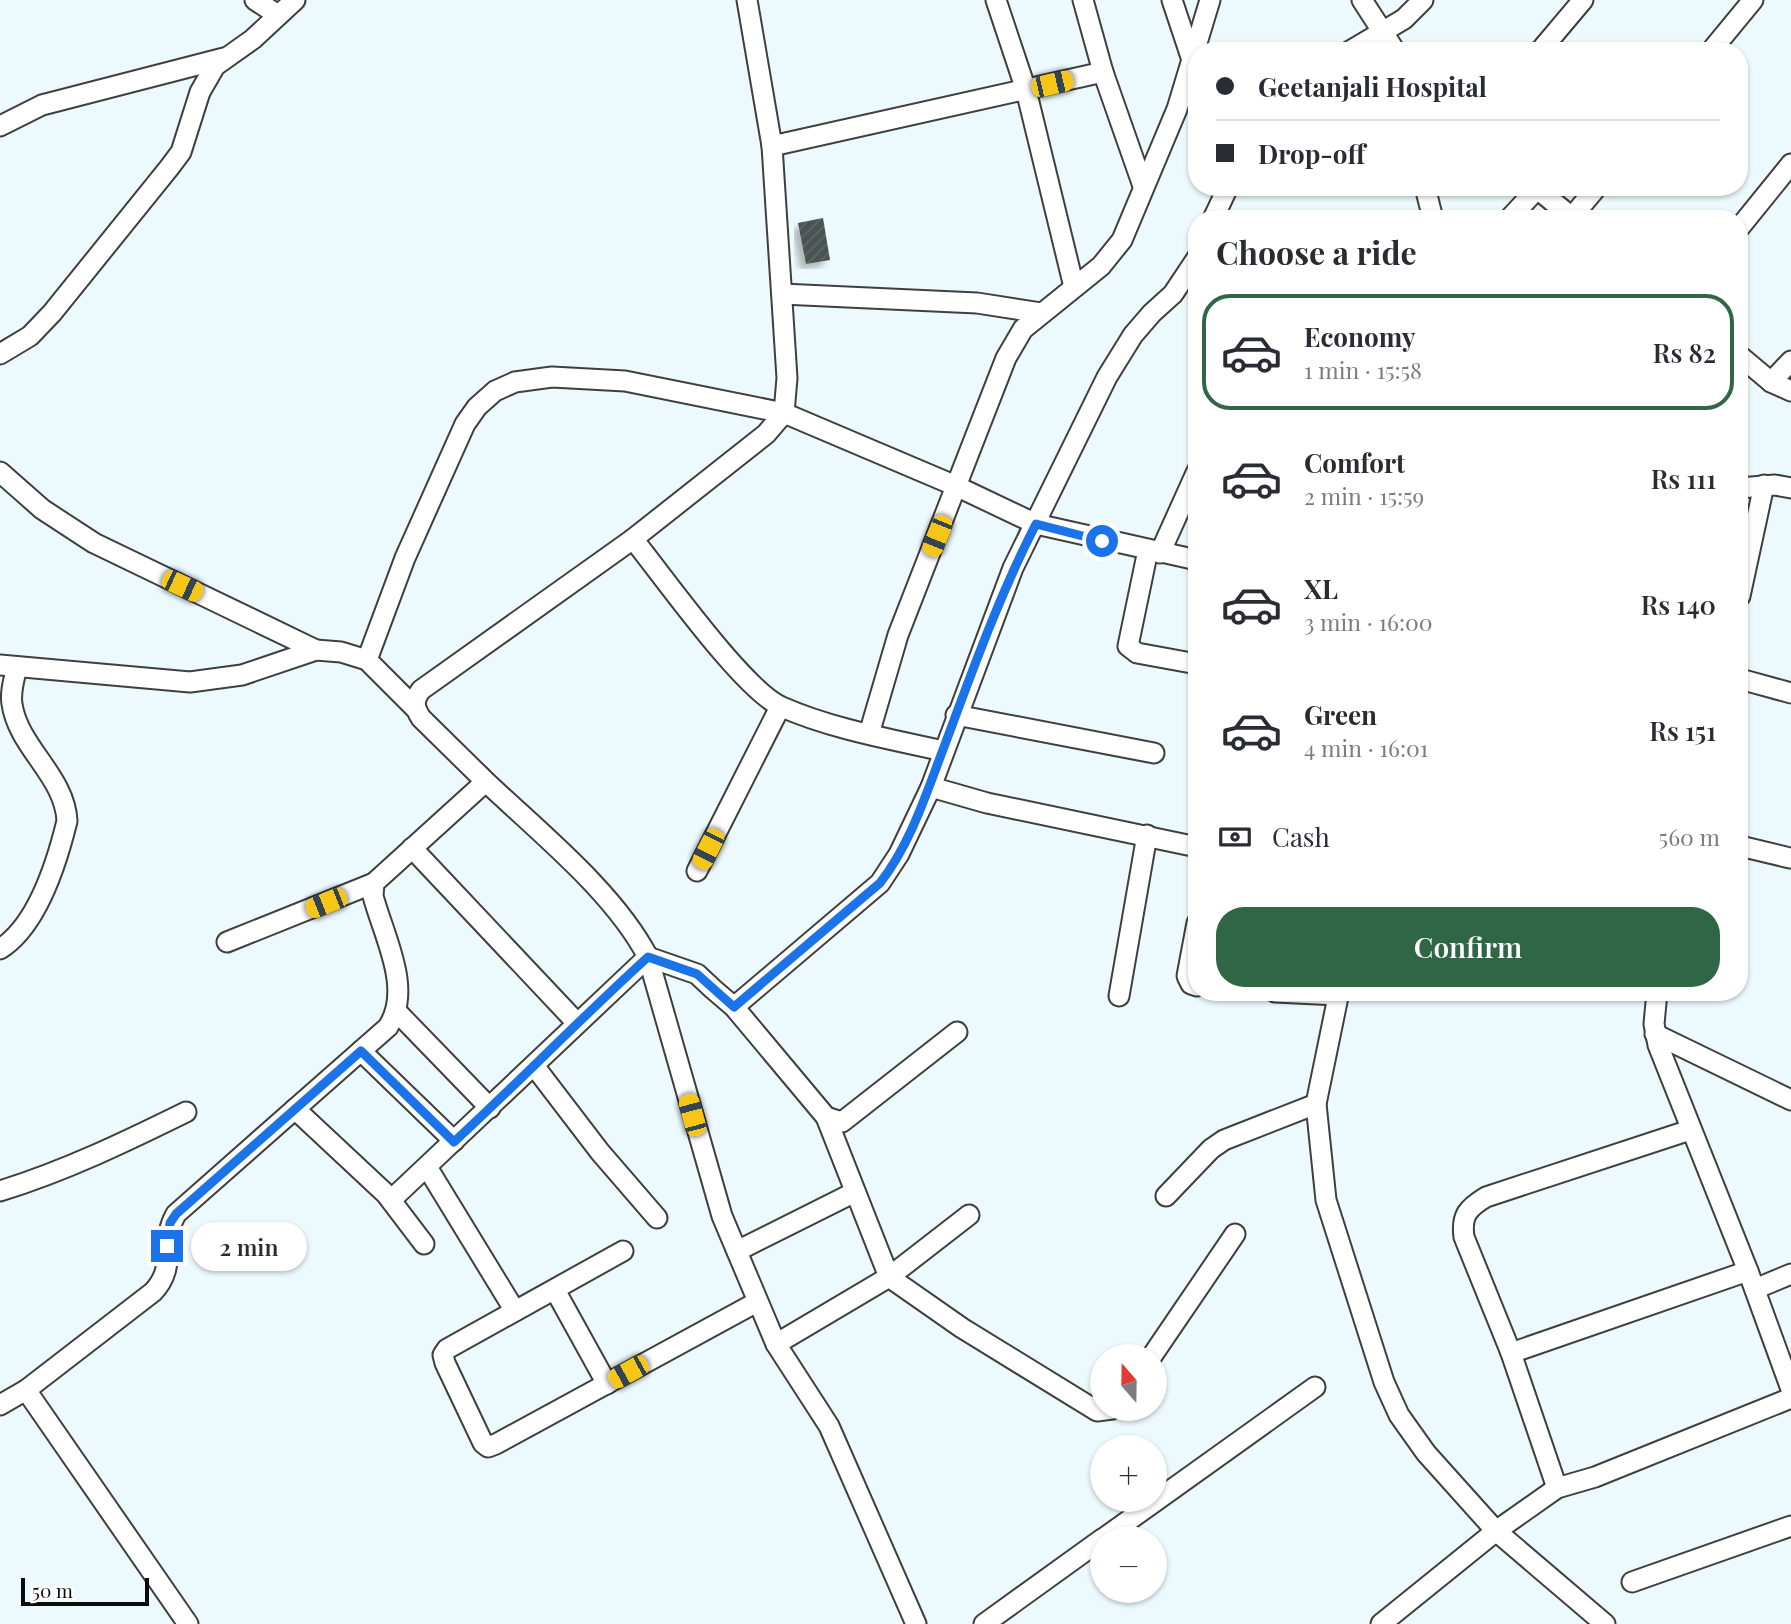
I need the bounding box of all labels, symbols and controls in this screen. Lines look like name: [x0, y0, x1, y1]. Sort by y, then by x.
car: [1030, 69, 1075, 99]
text: Geetanjali Hospital: [1258, 69, 1487, 104]
text: Drop-off: [1258, 136, 1365, 171]
text: Choose a ride: [1216, 230, 1417, 273]
text: Economy: [1304, 319, 1415, 354]
icon: car: [1220, 321, 1283, 384]
text: Rs 82: [1653, 335, 1716, 370]
text: 1 min · 15:58: [1304, 354, 1422, 385]
text: Comfort: [1304, 445, 1405, 480]
icon: car: [1220, 447, 1283, 510]
text: Rs 111: [1651, 461, 1716, 496]
text: 2 min · 15:59: [1304, 480, 1424, 511]
car: [920, 513, 955, 559]
route start: [1086, 525, 1118, 557]
car: [159, 568, 206, 604]
text: XL: [1304, 571, 1338, 606]
icon: car: [1220, 573, 1283, 636]
text: Rs 140: [1641, 587, 1716, 622]
text: 3 min · 16:00: [1304, 606, 1433, 637]
text: Green: [1304, 697, 1377, 732]
icon: car: [1220, 699, 1283, 762]
text: Rs 151: [1649, 713, 1716, 748]
text: 4 min · 16:01: [1304, 732, 1428, 763]
icon: cash: [1216, 818, 1254, 856]
text: Cash: [1272, 819, 1330, 854]
text: 560 m: [1659, 821, 1720, 852]
car: [690, 826, 727, 872]
car: [303, 885, 350, 921]
button: Confirm: [1216, 907, 1720, 987]
car: [677, 1092, 708, 1138]
callout: 2 min: [192, 1222, 307, 1270]
route end: [151, 1230, 183, 1262]
text: 2 min: [220, 1231, 278, 1262]
north arrow: [1090, 1344, 1167, 1421]
map controls: [1090, 1344, 1167, 1603]
car: [605, 1353, 652, 1391]
button: +: [1090, 1435, 1167, 1512]
button: −: [1090, 1526, 1167, 1603]
scale bar: [21, 1575, 149, 1607]
text: 50 m: [32, 1577, 73, 1603]

